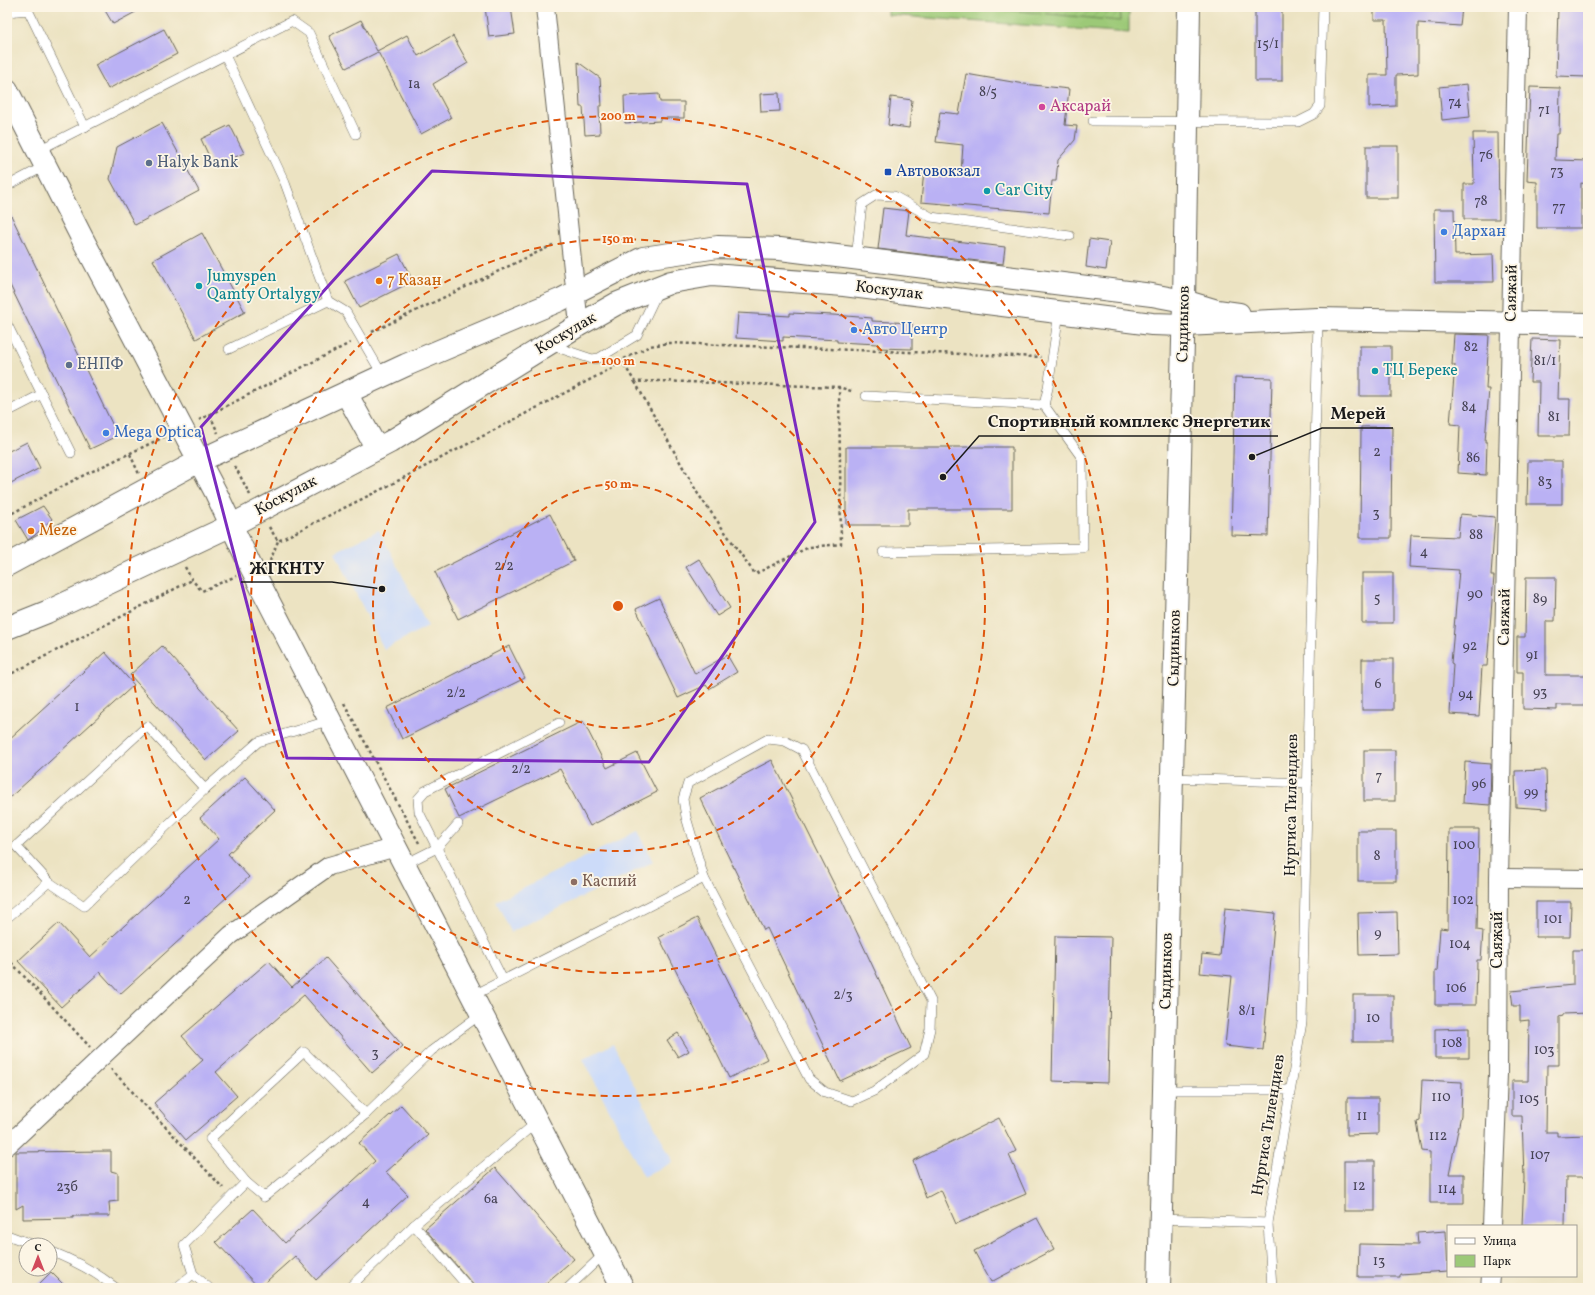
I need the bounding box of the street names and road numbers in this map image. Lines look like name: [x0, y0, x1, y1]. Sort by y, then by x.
street label: Саяжай: [1501, 264, 1524, 322]
street label: Коскулак: [854, 276, 924, 306]
street label: Сыдиыков: [1172, 285, 1196, 363]
street label: Коскулак: [531, 307, 601, 361]
street label: Коскулак: [251, 470, 321, 522]
street label: Саяжай: [1494, 588, 1517, 646]
street label: Сыдиыков: [1163, 609, 1187, 687]
street label: Нургиса Тилендиев: [1280, 733, 1304, 877]
street label: Саяжай: [1487, 911, 1509, 969]
street label: Сыдиыков: [1155, 932, 1179, 1010]
street label: Нургиса Тилендиев: [1247, 1053, 1291, 1197]

